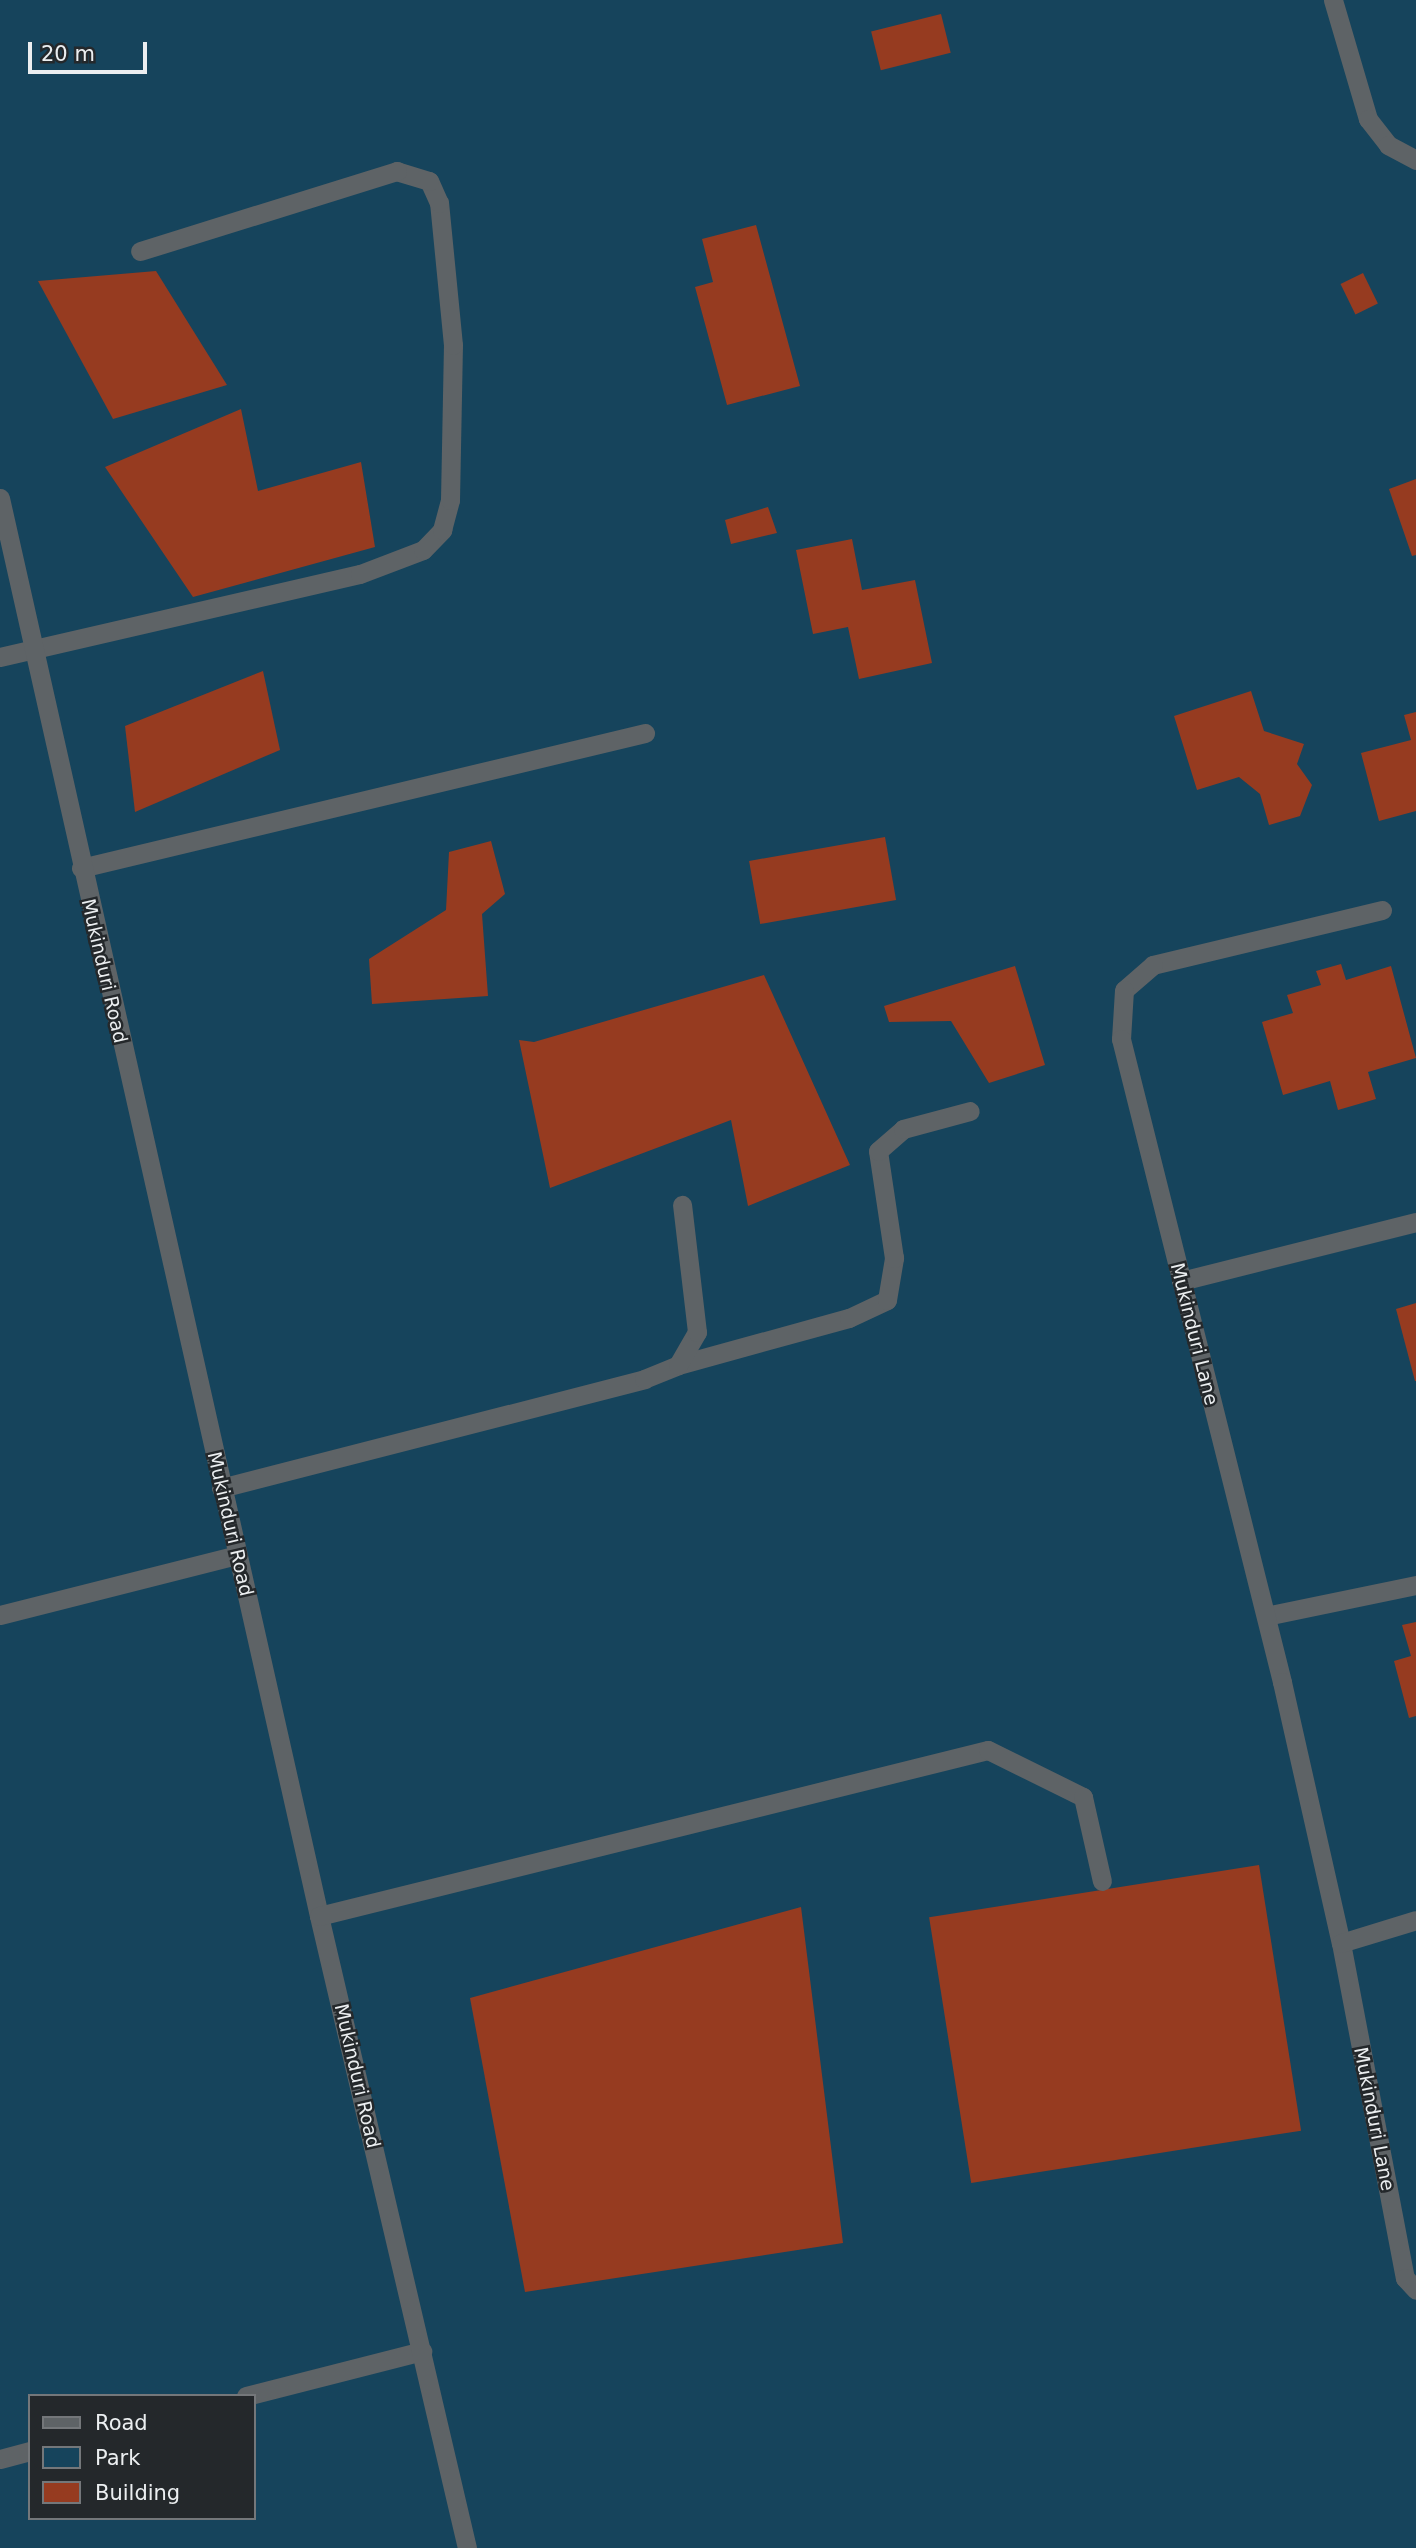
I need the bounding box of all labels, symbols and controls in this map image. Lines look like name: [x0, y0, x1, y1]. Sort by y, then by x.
scale bar: [32, 28, 150, 72]
text: 20 m: [41, 42, 95, 66]
street label: Mukinduri Road: [76, 896, 132, 1046]
street label: Mukinduri Lane: [1165, 1260, 1223, 1408]
street label: Mukinduri Road: [202, 1449, 258, 1599]
street label: Mukinduri Road: [329, 2001, 385, 2151]
street label: Mukinduri Lane: [1349, 2045, 1399, 2193]
legend: [28, 2394, 256, 2520]
text: Road: [95, 2411, 148, 2435]
text: Park: [95, 2446, 140, 2470]
text: Building: [95, 2481, 180, 2505]

